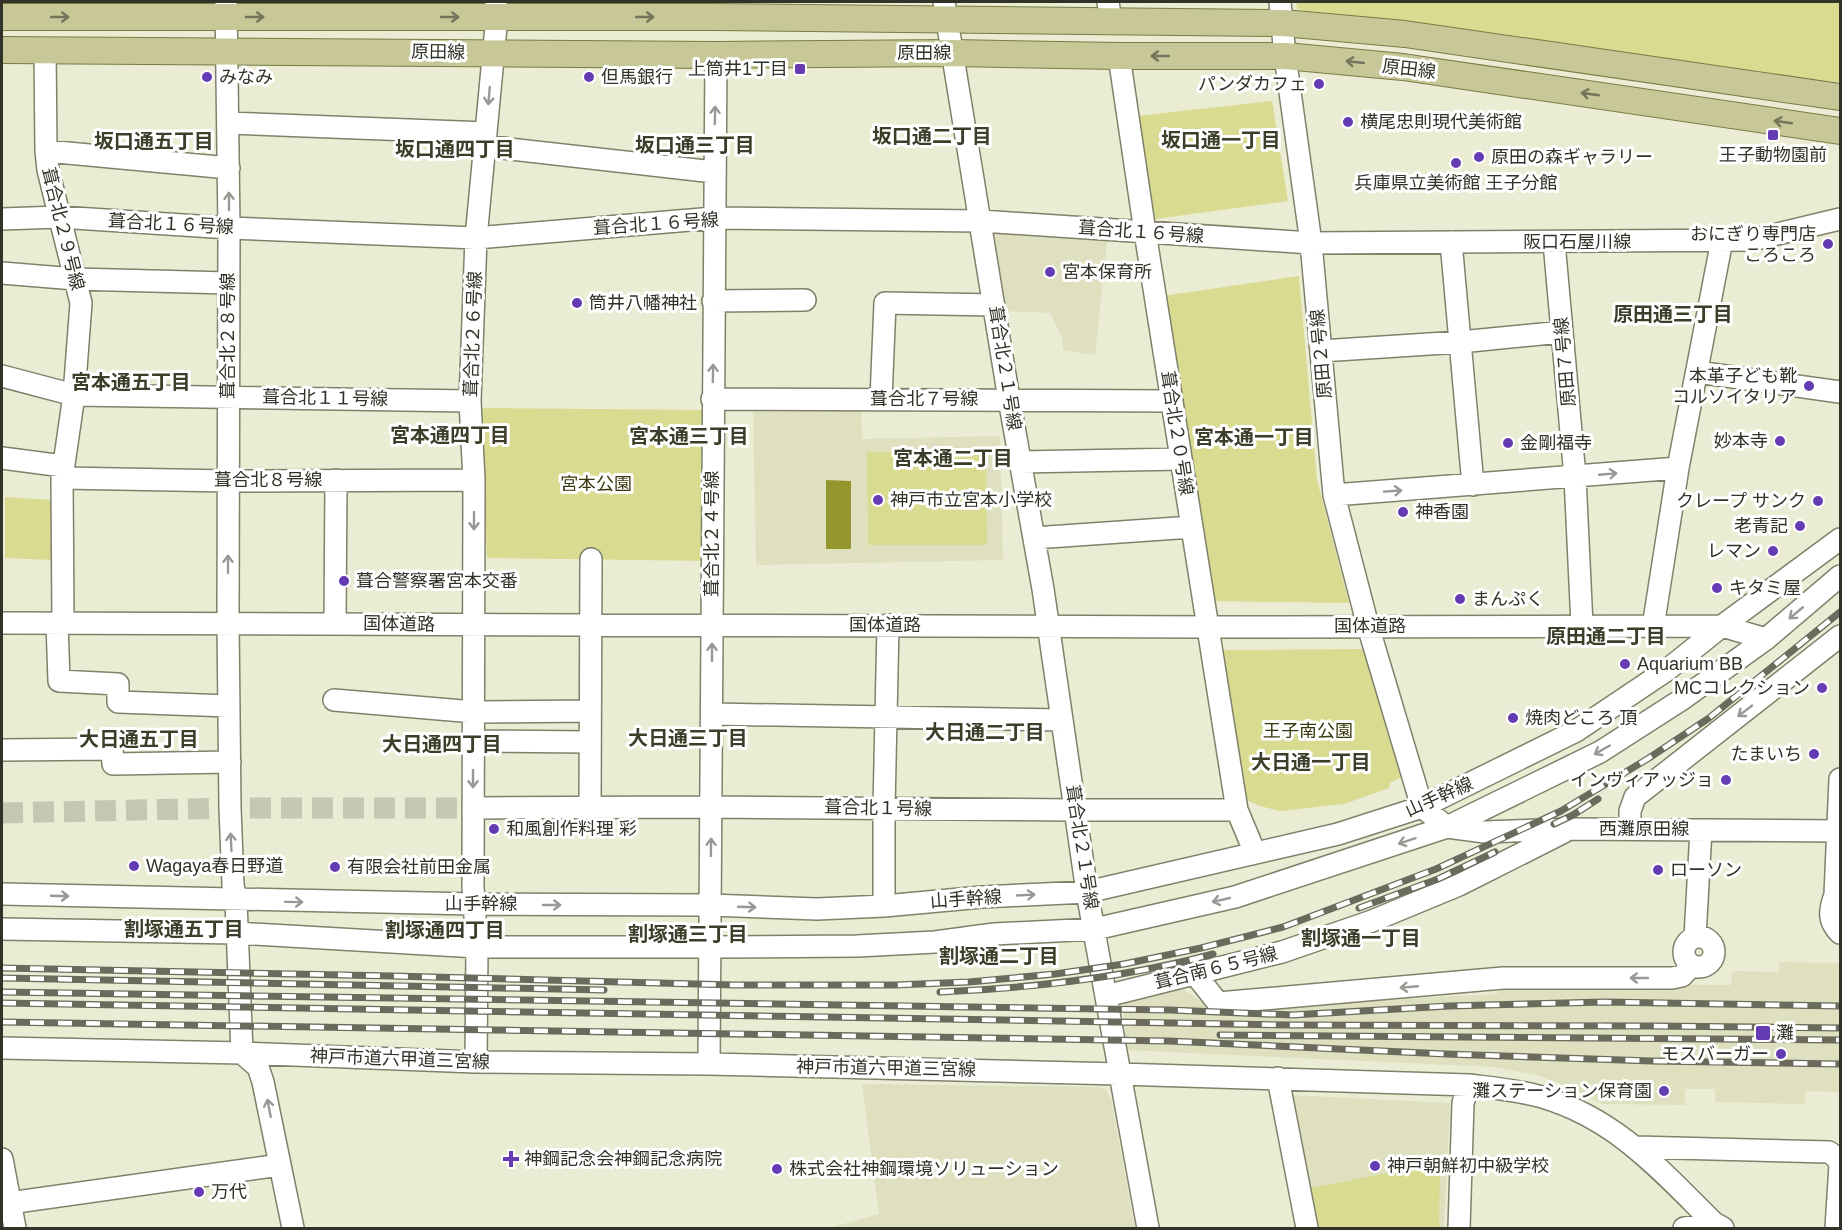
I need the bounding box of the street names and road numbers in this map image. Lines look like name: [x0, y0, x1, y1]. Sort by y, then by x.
street label: 原田線: [411, 42, 465, 62]
street label: 原田線: [897, 43, 951, 63]
street label: 原田線: [1381, 56, 1437, 82]
street label: 葺合北２９号線: [38, 165, 88, 293]
street label: 葺合北１６号線: [592, 210, 720, 238]
street label: 葺合北１６号線: [108, 211, 234, 237]
street label: 葺合北１６号線: [1077, 218, 1205, 246]
street label: 阪口石屋川線: [1523, 232, 1631, 252]
street label: 葺合北２６号線: [461, 271, 485, 397]
street label: 葺合北２８号線: [218, 273, 238, 399]
street label: 葺合北２１号線: [985, 304, 1025, 432]
street label: 原田２号線: [1307, 308, 1335, 400]
street label: 原田７号線: [1551, 316, 1579, 408]
street label: 葺合北２０号線: [1157, 369, 1197, 497]
street label: 葺合北１１号線: [262, 387, 388, 409]
street label: 葺合北７号線: [870, 389, 978, 409]
street label: 葺合北８号線: [214, 470, 322, 490]
street label: 葺合北２４号線: [702, 471, 722, 597]
street label: 国体道路: [363, 613, 435, 635]
street label: 国体道路: [849, 615, 921, 635]
street label: 国体道路: [1334, 616, 1406, 636]
street label: 山手幹線: [1402, 773, 1476, 821]
street label: 葺合北２１号線: [1062, 783, 1102, 911]
street label: 葺合北１号線: [824, 797, 932, 819]
street label: 西灘原田線: [1599, 819, 1689, 839]
street label: 山手幹線: [929, 887, 1003, 911]
street label: 山手幹線: [445, 894, 517, 914]
street label: 葺合南６５号線: [1152, 943, 1280, 993]
street label: 神戸市道六甲道三宮線: [310, 1046, 490, 1072]
street label: 神戸市道六甲道三宮線: [796, 1056, 976, 1080]

